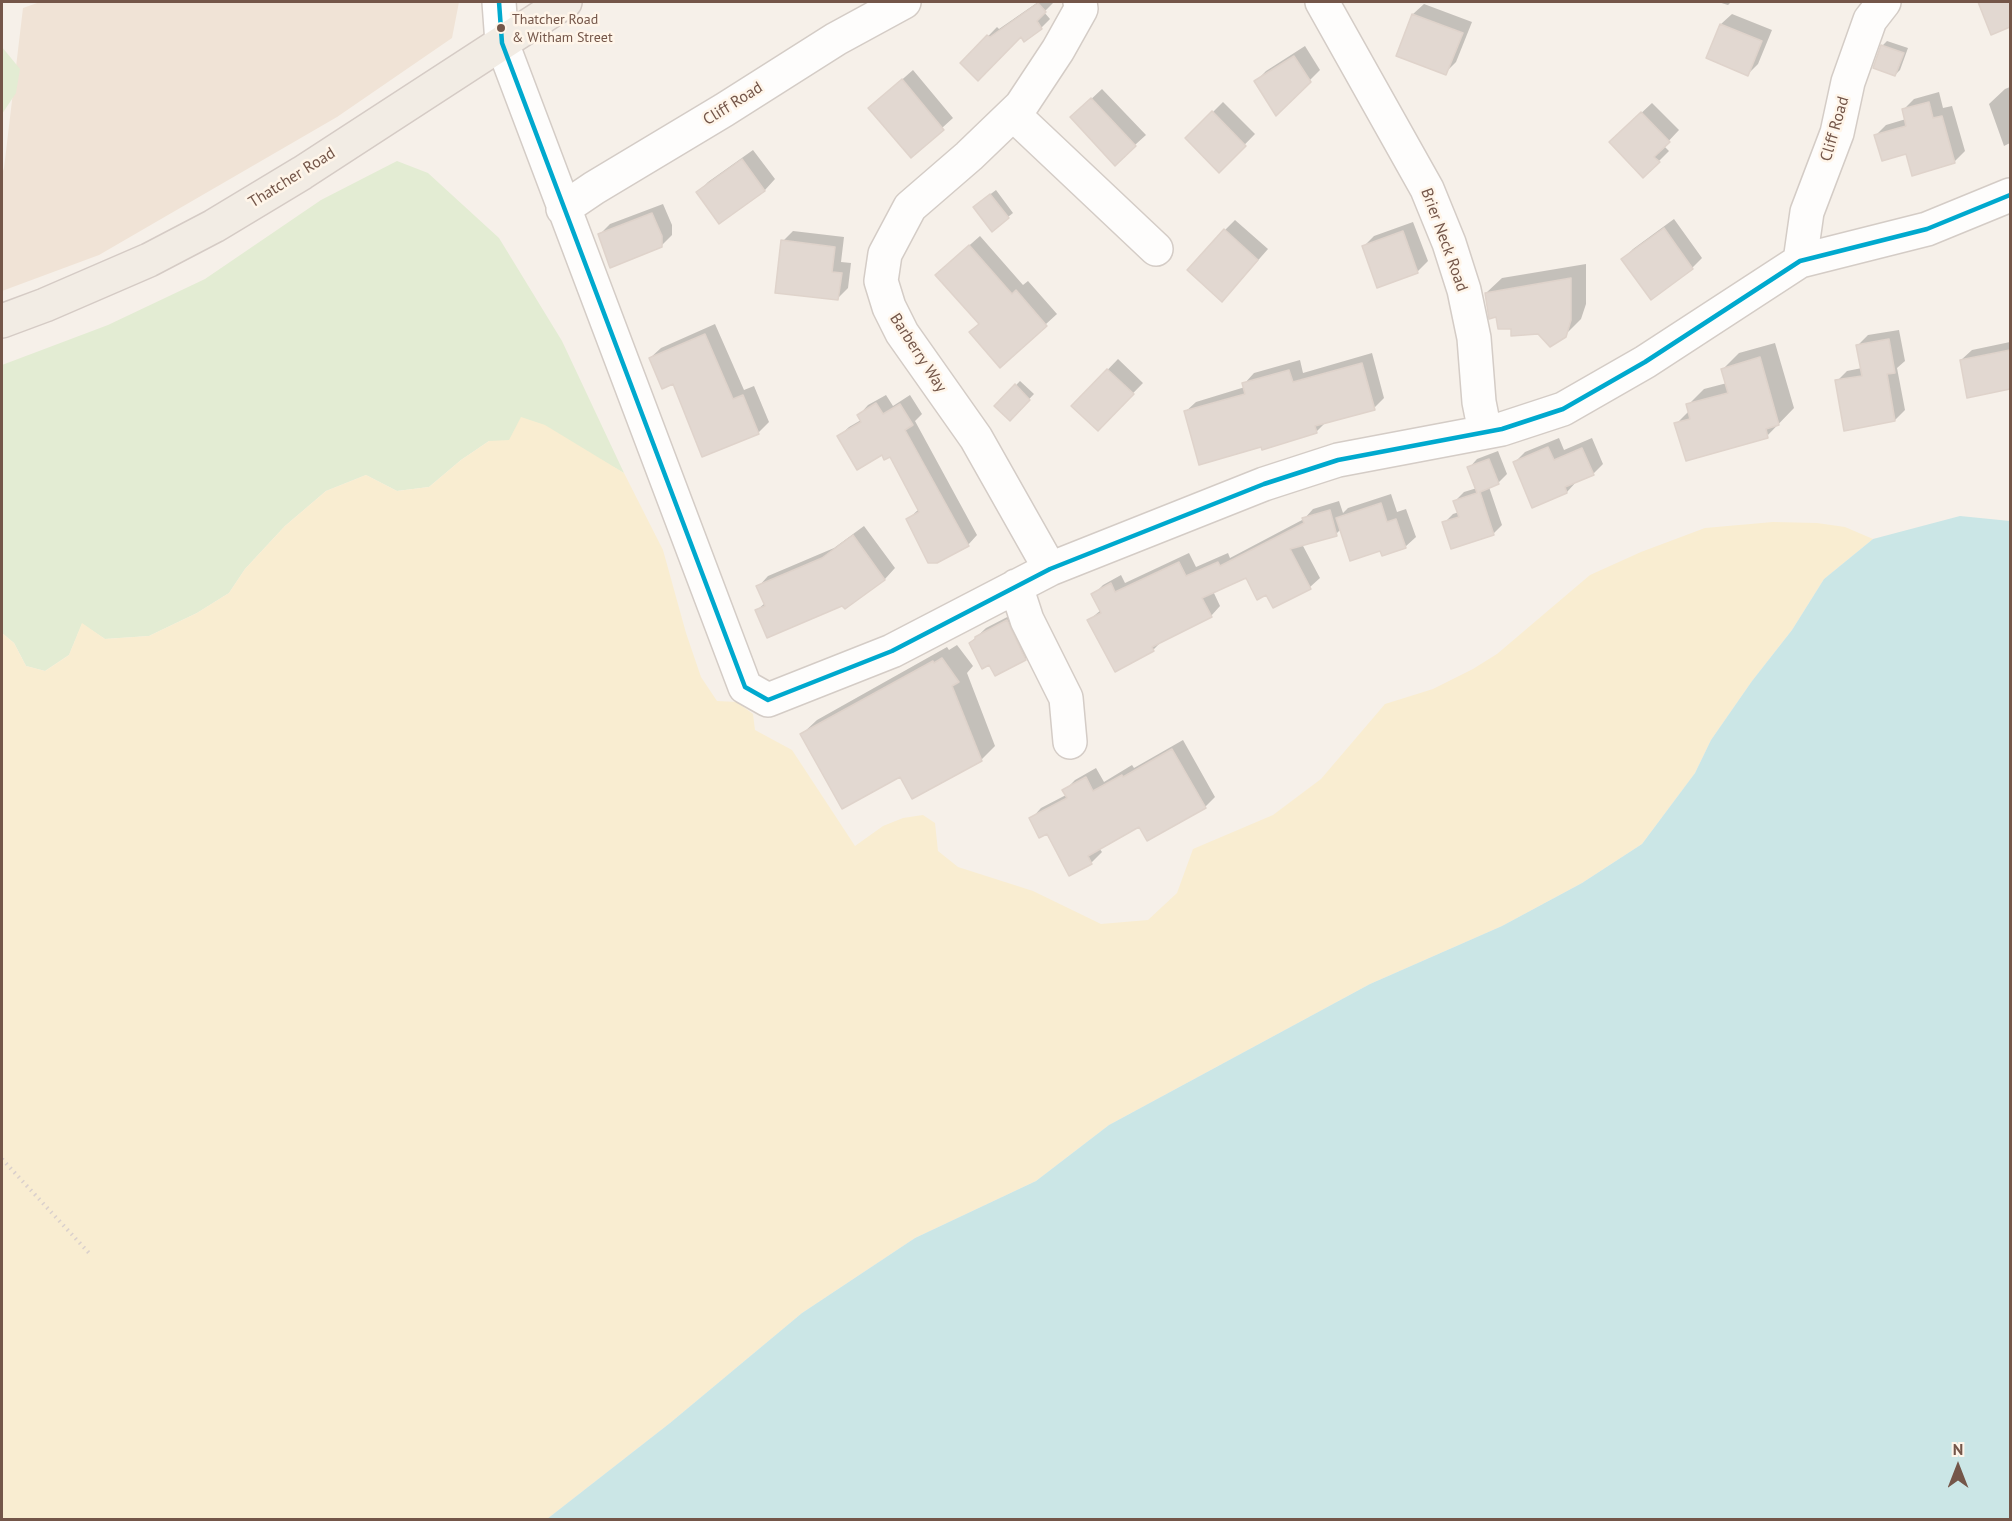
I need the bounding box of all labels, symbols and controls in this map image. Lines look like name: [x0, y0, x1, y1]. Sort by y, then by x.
place label: Thatcher Road & Witham Street: [512, 12, 613, 44]
marker: Thatcher Road & Witham Street: [495, 22, 507, 34]
street label: Cliff Road: [700, 78, 766, 130]
street label: Cliff Road: [1817, 94, 1853, 164]
street label: Thatcher Road: [245, 144, 339, 212]
street label: Brier Neck Road: [1416, 186, 1472, 294]
street label: Barberry Way: [885, 310, 951, 396]
north arrow: [1928, 1437, 1988, 1497]
text: N: [1953, 1439, 1963, 1459]

